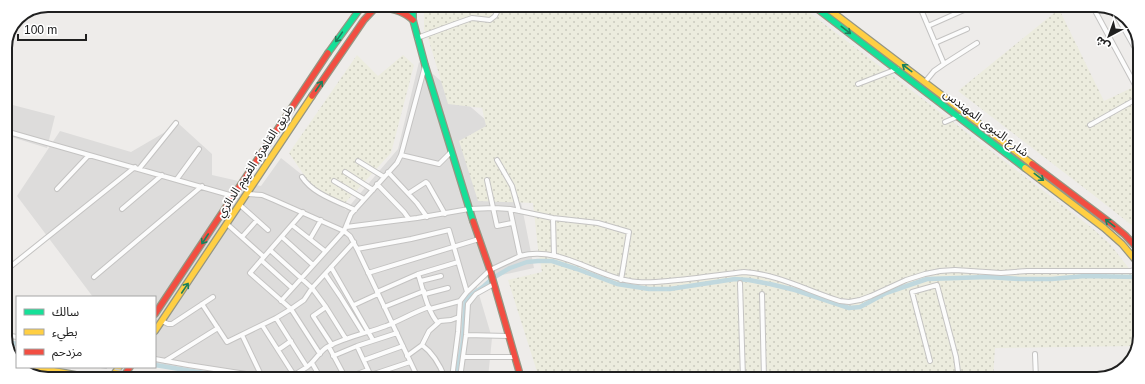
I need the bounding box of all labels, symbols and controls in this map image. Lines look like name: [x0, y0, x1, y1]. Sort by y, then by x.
scale bar: [18, 16, 86, 42]
north arrow: [1089, 16, 1129, 56]
text: 100 m: [24, 23, 57, 37]
one-way arrow: [841, 26, 852, 35]
one-way arrow: [335, 31, 343, 42]
text: ش: [1093, 33, 1113, 53]
one-way arrow: [901, 64, 912, 72]
one-way arrow: [315, 80, 323, 92]
street label: شارع النبوى المهندس: [939, 86, 1031, 161]
street label: طريق القاهرة, الفيوم الدائري: [214, 102, 299, 221]
one-way arrow: [1033, 173, 1044, 182]
one-way arrow: [1105, 218, 1116, 227]
one-way arrow: [201, 233, 209, 244]
one-way arrow: [181, 282, 189, 293]
legend: [16, 296, 156, 368]
text: سالك: [52, 305, 79, 319]
text: بطيء: [52, 325, 78, 342]
text: مزدحم: [52, 345, 82, 361]

